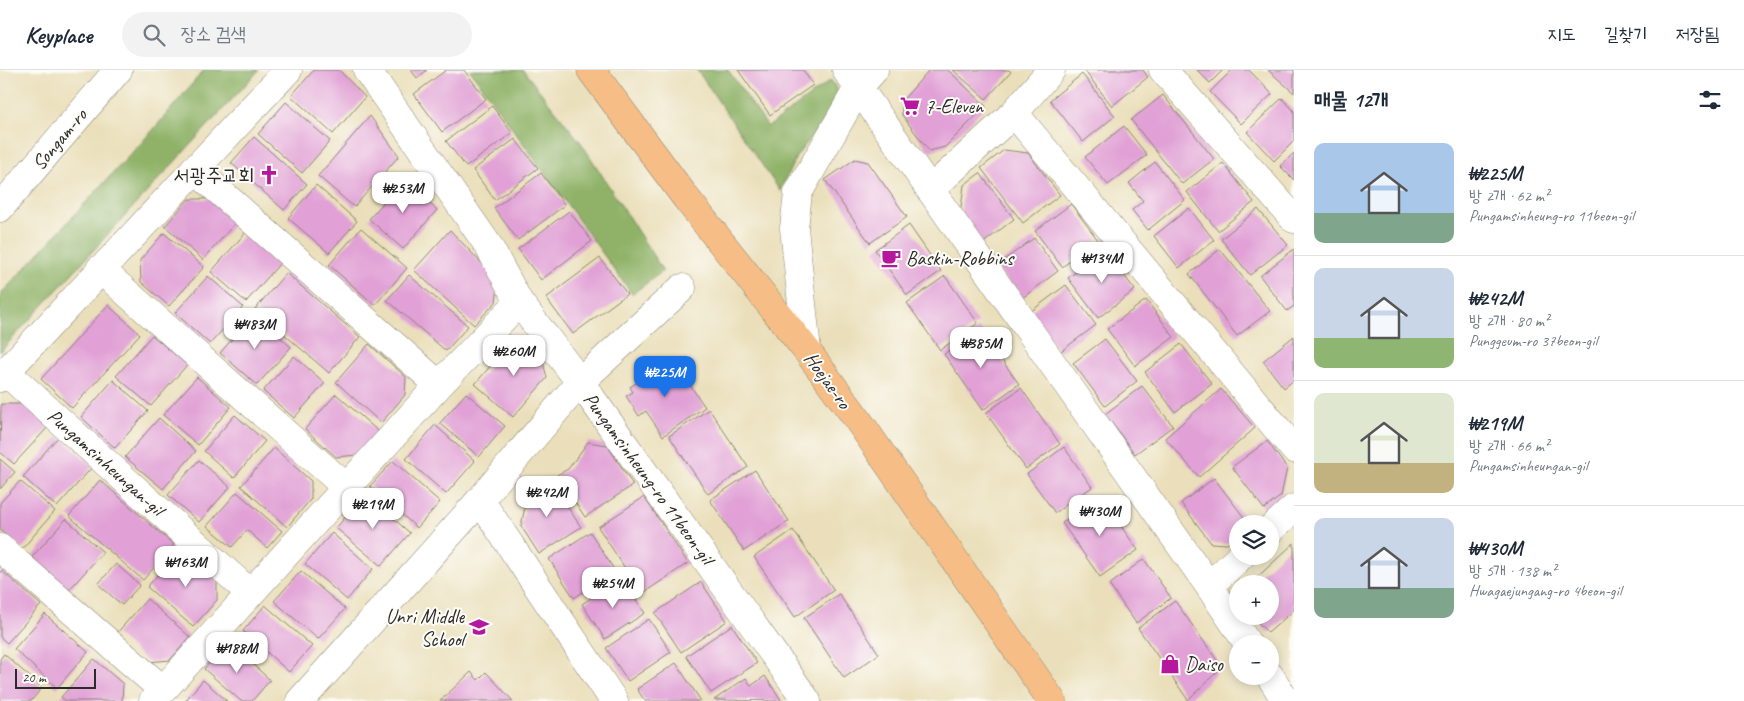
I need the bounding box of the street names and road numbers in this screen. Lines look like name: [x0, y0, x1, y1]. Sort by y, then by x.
street label: Songam-ro: [26, 103, 93, 175]
street label: Hoejae-ro: [799, 347, 857, 414]
street label: Pungamsinheung-ro 11beon-gil: [578, 388, 721, 572]
street label: Pungamsinheungan-gil: [42, 404, 172, 524]

